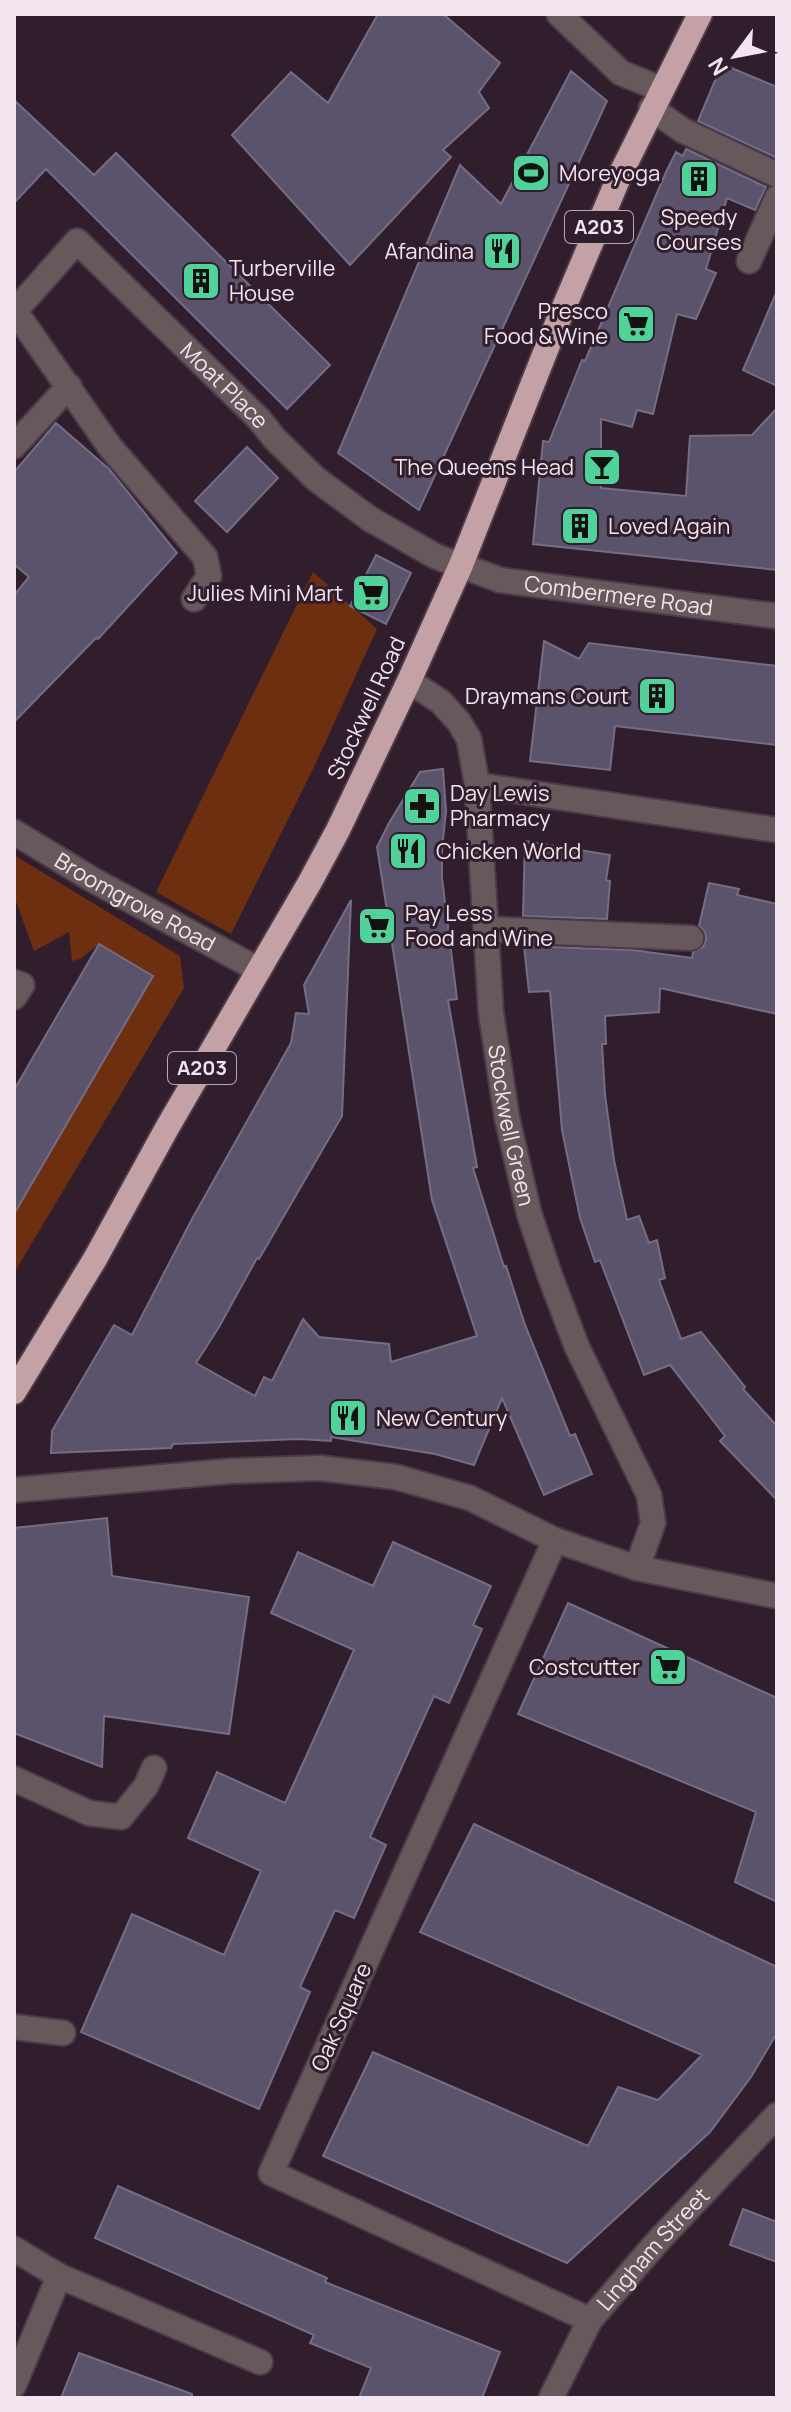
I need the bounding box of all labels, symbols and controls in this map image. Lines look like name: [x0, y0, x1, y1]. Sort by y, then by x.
north arrow: [695, 16, 775, 96]
text: N: [701, 52, 735, 81]
sports icon: Moreyoga: [510, 152, 552, 194]
place label: Moreyoga: [559, 158, 660, 188]
building icon: Speedy Courses: [678, 158, 720, 200]
place label: Speedy Courses: [656, 202, 742, 257]
road number: A203: [565, 211, 633, 243]
restaurant icon: Afandina: [481, 230, 523, 272]
place label: Afandina: [384, 236, 474, 266]
place label: Turberville House: [229, 253, 335, 308]
building icon: Turberville House: [180, 260, 222, 302]
place label: Presco Food & Wine: [484, 296, 608, 351]
supermarket icon: Presco Food & Wine: [615, 303, 657, 345]
street label: Moat Place: [174, 335, 276, 435]
bar icon: The Queens Head: [581, 446, 623, 488]
place label: The Queens Head: [394, 452, 574, 482]
building icon: Loved Again: [559, 505, 601, 547]
place label: Loved Again: [608, 511, 730, 541]
street label: Combermere Road: [523, 568, 715, 623]
supermarket icon: Julies Mini Mart: [350, 572, 392, 614]
place label: Julies Mini Mart: [187, 578, 343, 608]
street label: Stockwell Road: [320, 632, 412, 784]
building icon: Draymans Court: [636, 675, 678, 717]
place label: Draymans Court: [465, 681, 629, 711]
place label: Day Lewis Pharmacy: [450, 778, 551, 833]
pharmacy icon: Day Lewis Pharmacy: [401, 785, 443, 827]
restaurant icon: Chicken World: [387, 830, 429, 872]
place label: Chicken World: [436, 836, 581, 866]
street label: Broomgrove Road: [49, 845, 221, 959]
place label: Pay Less Food and Wine: [405, 898, 553, 953]
supermarket icon: Pay Less Food and Wine: [356, 905, 398, 947]
street label: Stockwell Green: [481, 1042, 542, 1209]
road number: A203: [168, 1052, 236, 1084]
restaurant icon: New Century: [327, 1397, 369, 1439]
place label: New Century: [376, 1403, 508, 1433]
supermarket icon: Costcutter: [647, 1646, 689, 1688]
place label: Costcutter: [529, 1652, 640, 1682]
street label: Oak Square: [304, 1958, 378, 2076]
street label: Lingham Street: [590, 2181, 716, 2317]

